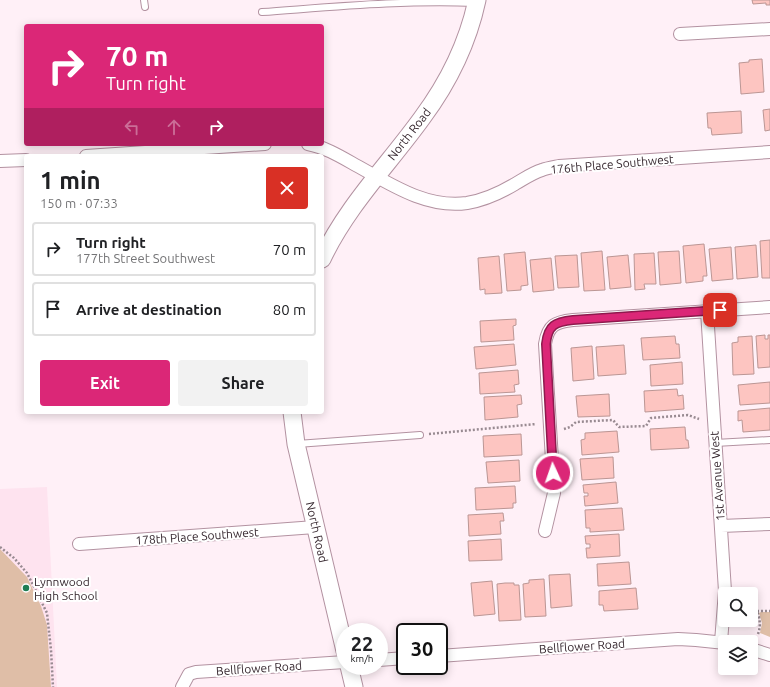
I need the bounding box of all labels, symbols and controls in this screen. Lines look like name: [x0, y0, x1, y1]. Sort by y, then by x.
icon: right: [40, 40, 92, 92]
text: 70 m: [106, 40, 168, 71]
text: Turn right: [106, 73, 186, 93]
street label: North Road: [385, 106, 433, 162]
icon: left: [121, 116, 143, 138]
icon: ahead: [163, 116, 185, 138]
icon: right: [205, 116, 227, 138]
street label: 176th Place Southwest: [550, 152, 674, 176]
text: 1 min: [40, 167, 101, 194]
button: close: [266, 167, 308, 209]
text: 150 m · 07:33: [40, 196, 118, 210]
text: Turn right: [76, 234, 146, 251]
icon: right: [42, 238, 64, 260]
text: 70 m: [273, 241, 306, 258]
text: 177th Street Southwest: [76, 251, 215, 265]
pin: [703, 293, 737, 327]
icon: arrive: [42, 298, 64, 320]
icon: arrive: [709, 299, 731, 321]
text: Arrive at destination: [76, 301, 222, 318]
text: 80 m: [273, 301, 306, 318]
button: Exit: [40, 360, 170, 406]
button: Share: [178, 360, 308, 406]
street label: 1st Avenue West: [707, 430, 727, 521]
position arrow: [532, 452, 574, 494]
street label: North Road: [304, 500, 330, 564]
street label: 178th Place Southwest: [135, 525, 259, 547]
place label: Lynnwood High School: [34, 575, 98, 602]
marker: Lynnwood High School: [21, 583, 31, 593]
map controls: [718, 587, 758, 675]
button: search: [718, 587, 758, 627]
speed limit sign: 30: [396, 623, 448, 675]
text: 22: [351, 632, 373, 655]
button: layers: [718, 635, 758, 675]
street label: Bellflower Road: [539, 637, 625, 655]
text: km/h: [350, 653, 374, 664]
street label: Bellflower Road: [216, 659, 302, 677]

